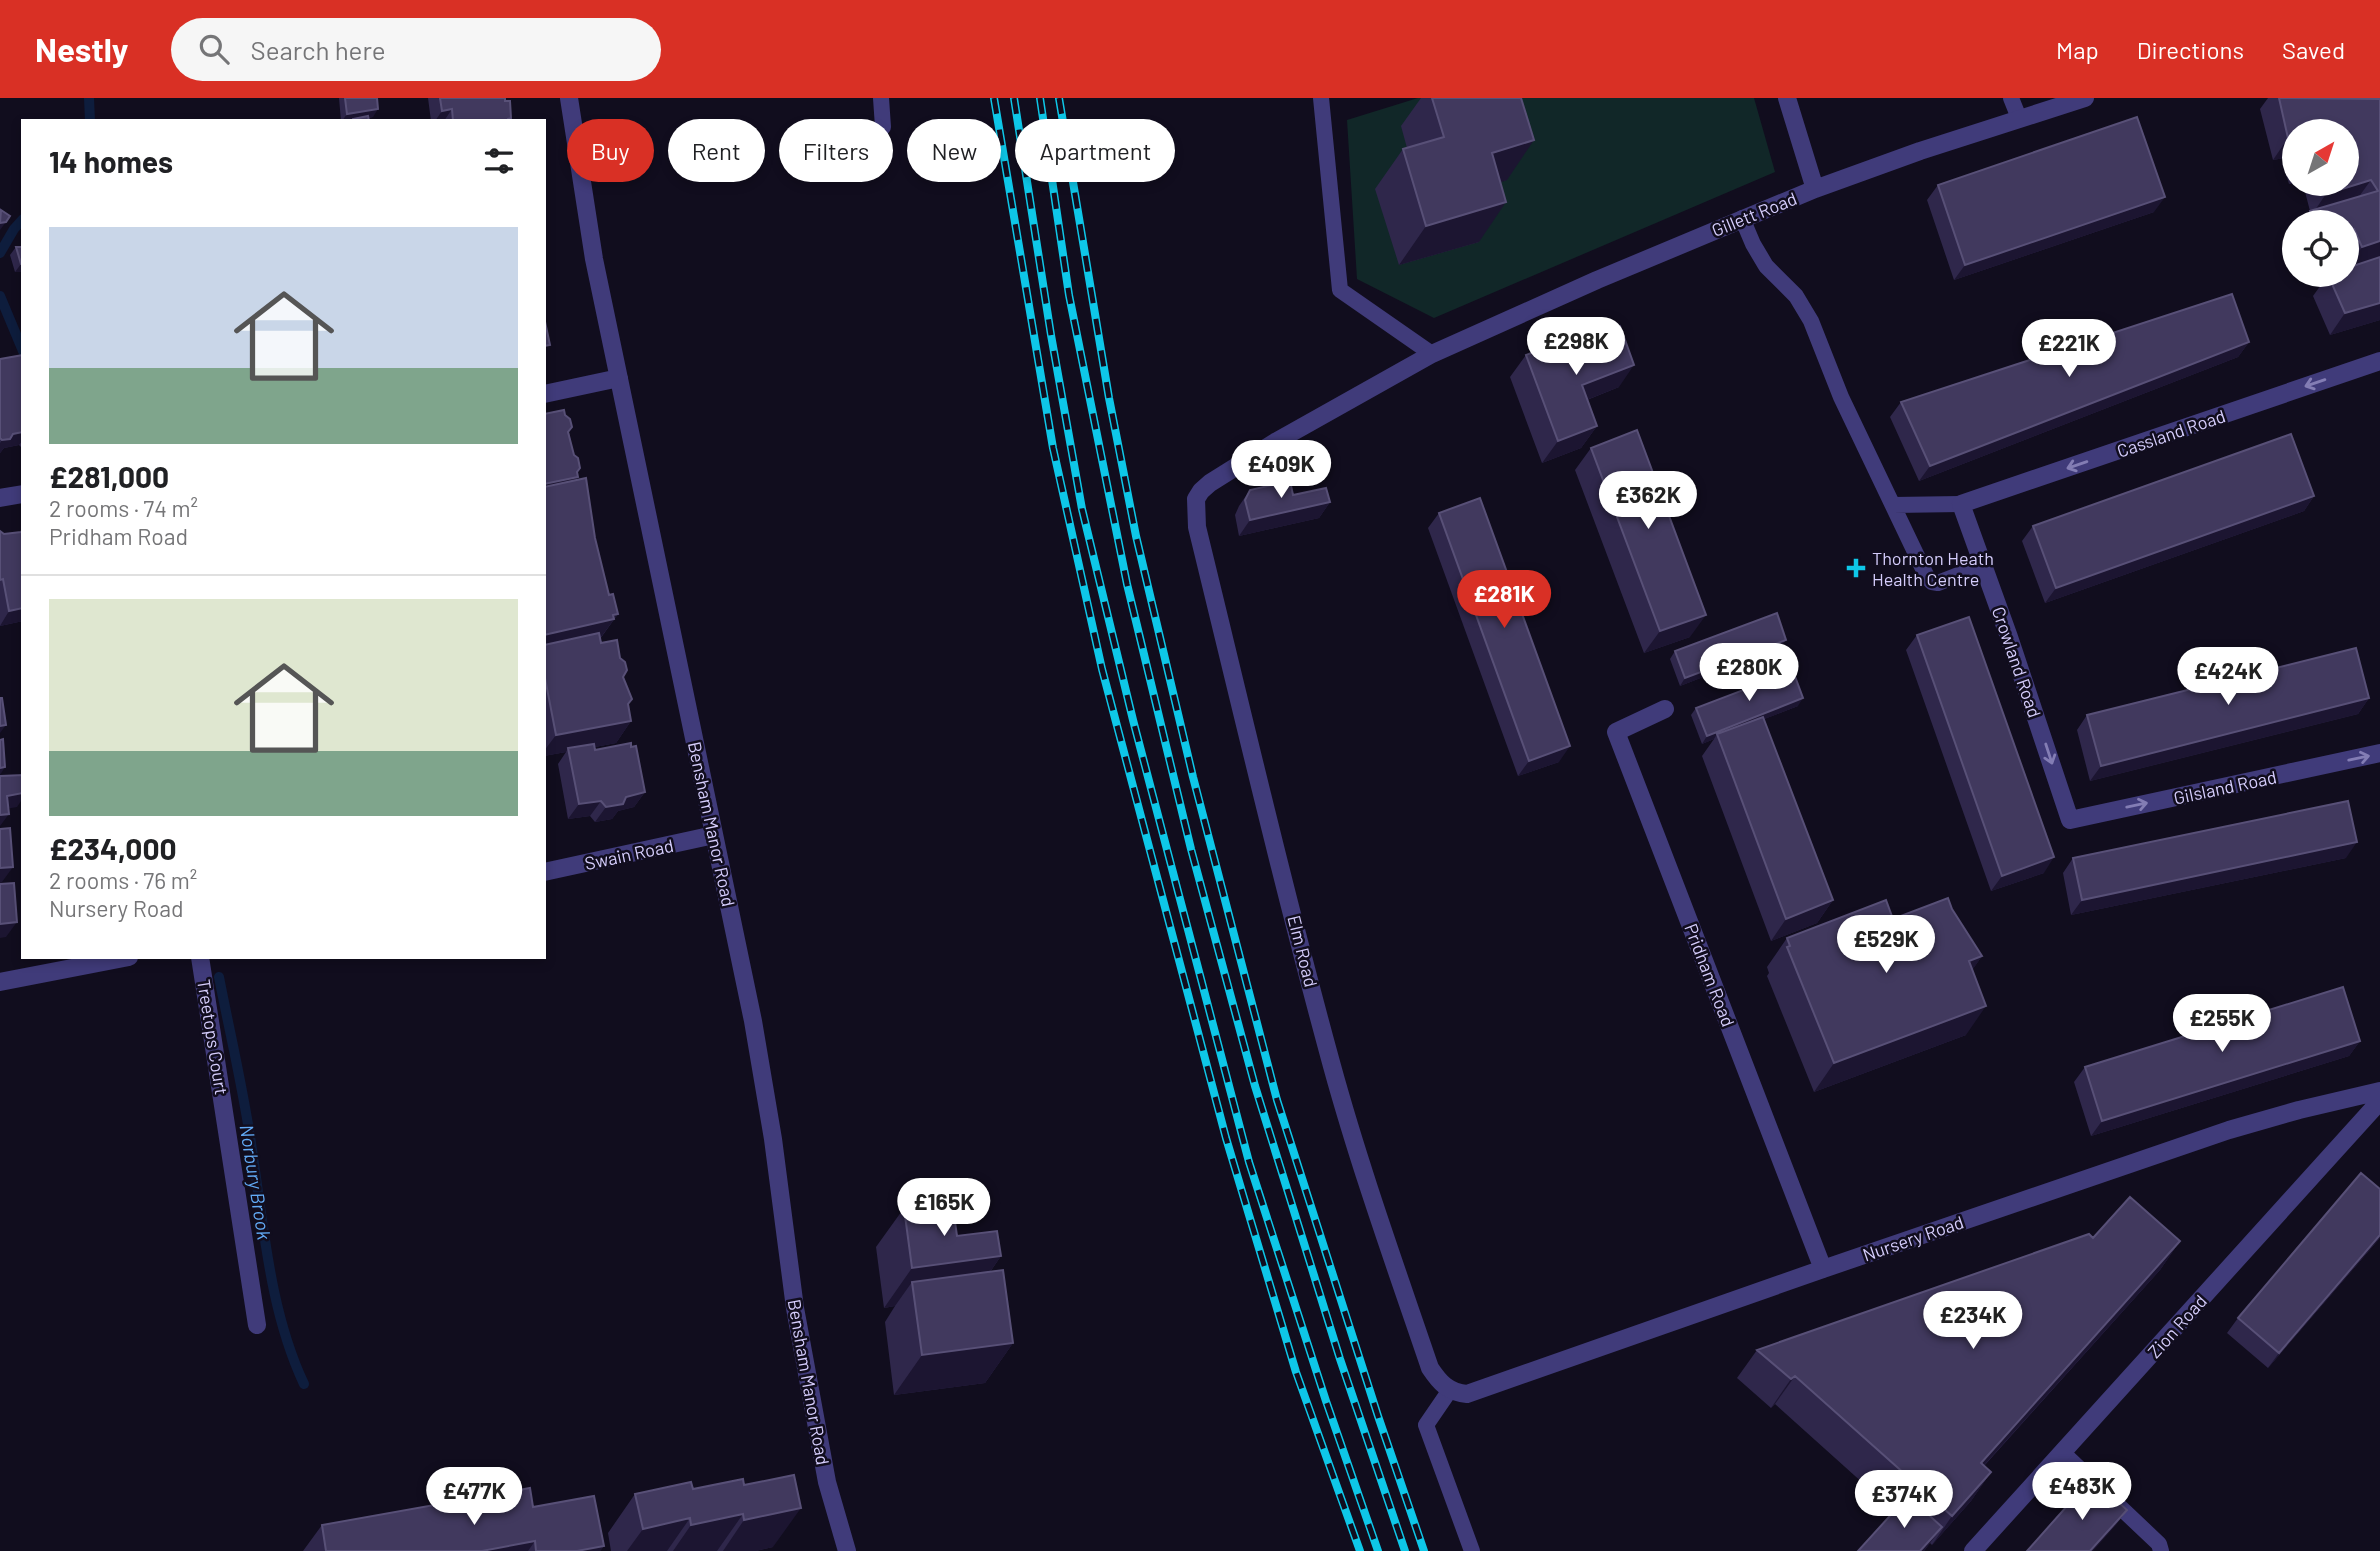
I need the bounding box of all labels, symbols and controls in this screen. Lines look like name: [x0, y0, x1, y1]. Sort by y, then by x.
search box: [171, 18, 661, 81]
text: Nestly: [35, 29, 129, 69]
icon: search: [195, 30, 233, 68]
text: Search here: [251, 34, 386, 65]
text: Map: [2056, 35, 2099, 64]
text: Directions: [2137, 35, 2244, 64]
text: Saved: [2282, 35, 2345, 64]
chip: Buy: [567, 119, 654, 182]
chip: Rent: [668, 119, 765, 182]
chip: Filters: [779, 119, 893, 182]
chip: New: [907, 119, 1001, 182]
chip: Apartment: [1015, 119, 1175, 182]
north arrow: [2282, 119, 2359, 196]
map controls: [2282, 119, 2359, 287]
icon: filters: [480, 142, 518, 180]
text: 14 homes: [49, 143, 173, 179]
street label: Gillett Road: [1708, 187, 1800, 241]
button: locate: [2282, 210, 2359, 287]
icon: home: [221, 273, 347, 399]
pin: £298K: [1527, 317, 1625, 377]
pin: £221K: [2020, 320, 2118, 379]
text: £298K: [1543, 326, 1609, 354]
text: £221K: [2038, 328, 2100, 356]
one-way arrow: [2305, 378, 2327, 390]
street label: Cassland Road: [2114, 404, 2228, 462]
pin: £409K: [1232, 440, 1330, 500]
text: £409K: [1247, 449, 1315, 477]
text: £281,000: [49, 458, 169, 494]
one-way arrow: [2066, 459, 2088, 472]
pin: £362K: [1599, 472, 1697, 531]
text: £362K: [1615, 480, 1681, 508]
text: 2 rooms · 74 m²: [49, 494, 198, 522]
text: Pridham Road: [49, 522, 188, 550]
place label: Thornton Heath Health Centre: [1872, 547, 1994, 590]
marker: Thornton Heath Health Centre: [1846, 558, 1866, 578]
pin: £281K: [1455, 570, 1553, 630]
text: £281K: [1473, 579, 1535, 607]
street label: Crowland Road: [1988, 604, 2046, 720]
pin: £280K: [1700, 644, 1798, 703]
icon: home: [221, 645, 347, 771]
pin: £424K: [2179, 648, 2277, 707]
text: £280K: [1716, 652, 1782, 680]
text: £424K: [2193, 656, 2263, 684]
street label: Bensham Manor Road: [684, 740, 740, 908]
one-way arrow: [2043, 742, 2056, 764]
one-way arrow: [2347, 750, 2370, 764]
street label: Gilsland Road: [2172, 765, 2278, 809]
one-way arrow: [2125, 798, 2148, 812]
text: £234,000: [49, 830, 177, 866]
street label: Swain Road: [583, 834, 675, 874]
text: 2 rooms · 76 m²: [49, 866, 197, 894]
text: Nursery Road: [49, 894, 184, 922]
street label: Elm Road: [1283, 913, 1323, 989]
pin: £529K: [1837, 916, 1935, 975]
street label: Pridham Road: [1680, 920, 1740, 1030]
text: £529K: [1853, 924, 1919, 952]
street label: Treetops Court: [193, 978, 233, 1096]
pin: £255K: [2173, 995, 2271, 1054]
text: £255K: [2189, 1003, 2255, 1031]
water label: Norbury Brook: [236, 1123, 277, 1242]
pin: £165K: [895, 1178, 993, 1238]
text: £165K: [913, 1187, 975, 1215]
street label: Nursery Road: [1860, 1210, 1966, 1266]
street label: Zion Road: [2143, 1290, 2211, 1362]
pin: £234K: [1924, 1292, 2022, 1351]
street label: Bensham Manor Road: [784, 1297, 834, 1467]
text: £234K: [1939, 1300, 2007, 1328]
pin: £483K: [2033, 1462, 2131, 1522]
pin: £477K: [425, 1468, 523, 1527]
pin: £374K: [1855, 1470, 1953, 1530]
text: £483K: [2048, 1471, 2116, 1499]
text: £477K: [442, 1476, 506, 1504]
text: £374K: [1871, 1479, 1937, 1507]

